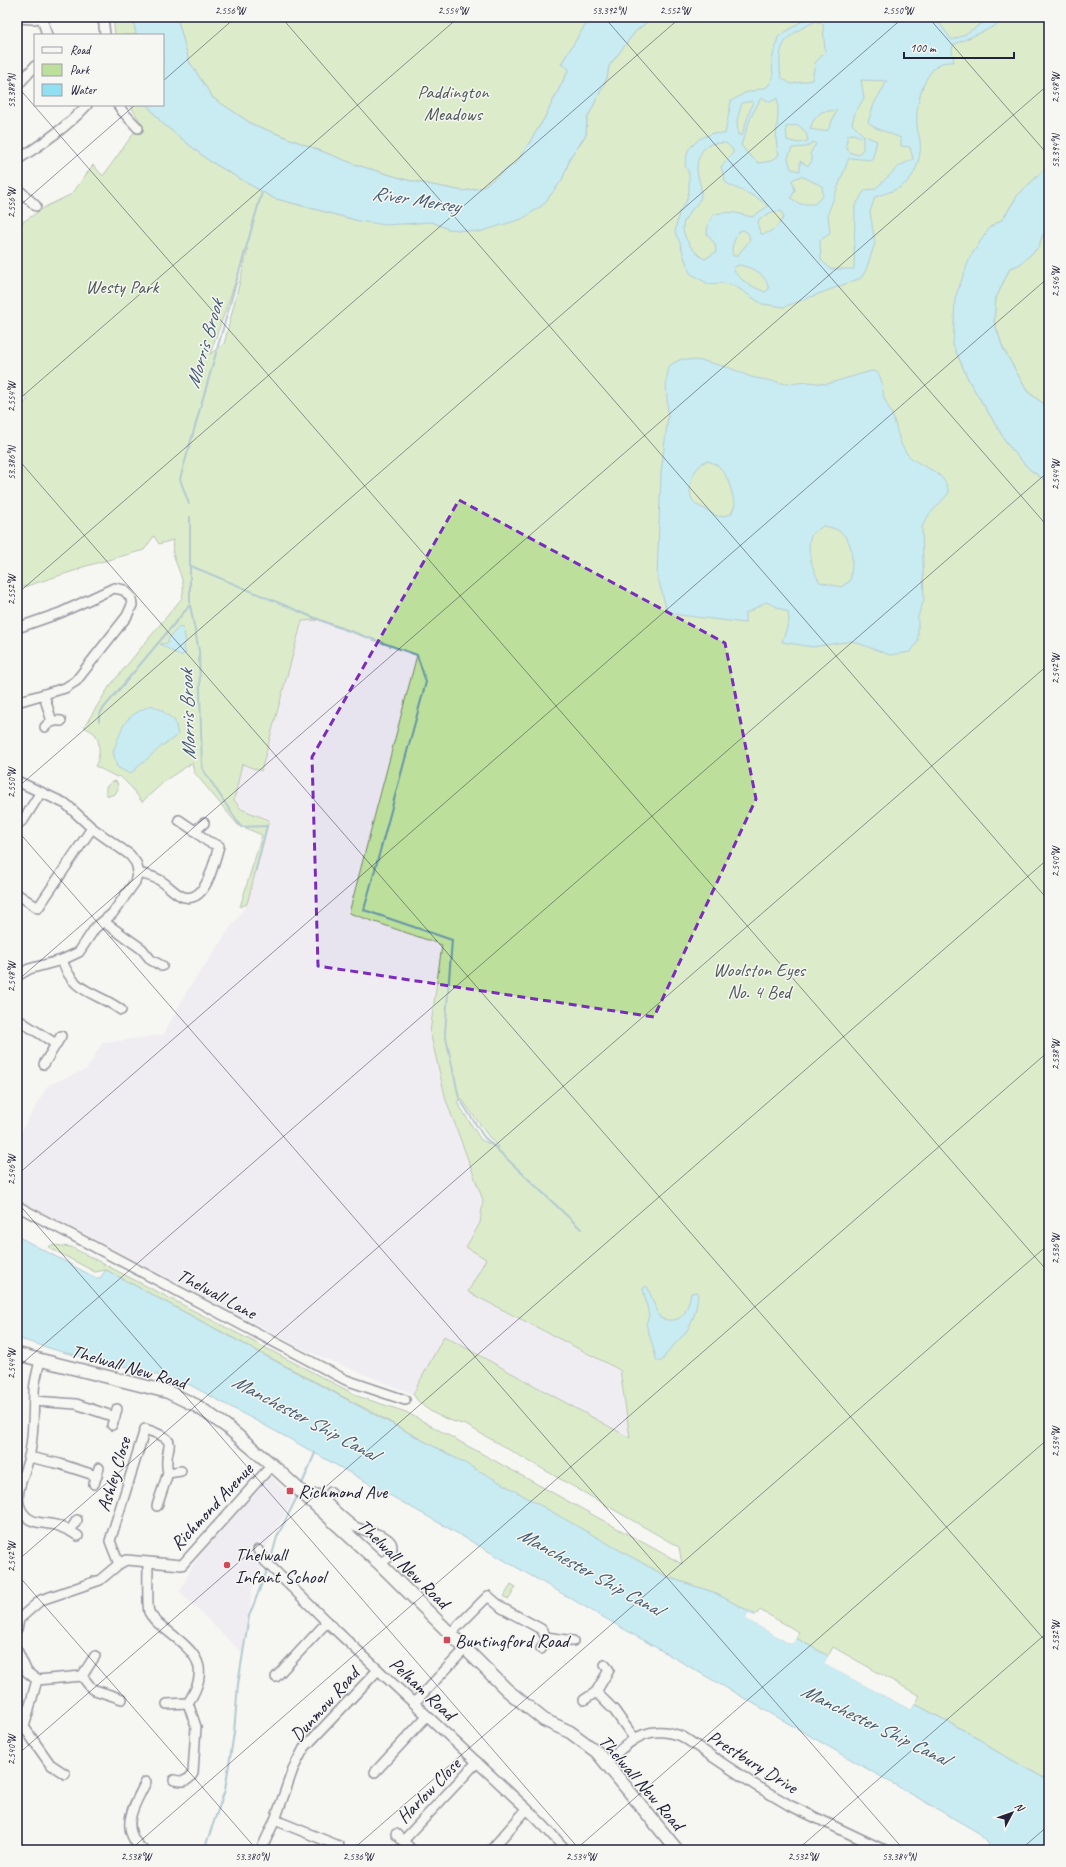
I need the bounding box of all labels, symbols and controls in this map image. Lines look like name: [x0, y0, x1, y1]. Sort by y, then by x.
text: 2.556°W: [215, 4, 247, 17]
text: 2.554°W: [438, 4, 470, 17]
text: 53.392°N: [592, 4, 628, 17]
text: 2.552°W: [660, 4, 692, 17]
text: 2.550°W: [883, 4, 915, 17]
legend: [34, 34, 164, 106]
scale bar: [904, 34, 1014, 60]
text: 100 m: [910, 40, 937, 56]
text: Road: [70, 42, 92, 58]
text: Park: [70, 62, 91, 78]
text: 2.548°W: [1049, 71, 1062, 103]
text: 53.388°N: [5, 72, 18, 108]
park label: Paddington Meadows: [417, 80, 490, 126]
text: Water: [70, 82, 98, 98]
text: 53.394°N: [1049, 132, 1062, 168]
water label: River Mersey: [370, 180, 465, 219]
text: 2.556°W: [5, 186, 18, 218]
text: 2.546°W: [1049, 265, 1062, 297]
park label: Westy Park: [85, 275, 160, 299]
water label: Morris Brook: [180, 294, 230, 391]
text: 2.554°W: [5, 380, 18, 412]
text: 53.386°N: [5, 444, 18, 480]
text: 2.544°W: [1049, 458, 1062, 490]
text: 2.552°W: [5, 573, 18, 605]
text: 2.542°W: [1049, 652, 1062, 684]
water label: Morris Brook: [173, 666, 202, 761]
text: 2.550°W: [5, 766, 18, 798]
text: 2.540°W: [1049, 845, 1062, 877]
park label: Woolston Eyes No. 4 Bed: [713, 958, 807, 1004]
text: 2.548°W: [5, 960, 18, 992]
text: 2.538°W: [1049, 1038, 1062, 1070]
text: 2.546°W: [5, 1153, 18, 1185]
text: 2.536°W: [1049, 1232, 1062, 1264]
street label: Thelwall Lane: [173, 1263, 262, 1326]
street label: Thelwall New Road: [68, 1339, 193, 1396]
text: 2.544°W: [5, 1347, 18, 1379]
water label: Manchester Ship Canal: [228, 1369, 387, 1469]
text: 2.534°W: [1049, 1425, 1062, 1457]
street label: Ashley Close: [91, 1432, 137, 1514]
street label: Richmond Avenue: [165, 1457, 259, 1555]
place label: Richmond Ave: [298, 1480, 389, 1504]
marker: Richmond Ave: [285, 1486, 295, 1496]
street label: Thelwall New Road: [352, 1514, 457, 1616]
water label: Manchester Ship Canal: [514, 1522, 672, 1624]
text: 2.542°W: [5, 1540, 18, 1572]
place label: Thelwall Infant School: [235, 1543, 329, 1589]
marker: Thelwall Infant School: [222, 1560, 232, 1570]
text: 2.532°W: [1049, 1619, 1062, 1651]
place label: Buntingford Road: [455, 1629, 572, 1653]
marker: Buntingford Road: [442, 1635, 452, 1645]
street label: Pelham Road: [384, 1652, 463, 1728]
street label: Dunmow Road: [285, 1660, 367, 1747]
water label: Manchester Ship Canal: [797, 1678, 958, 1774]
street label: Prestbury Drive: [703, 1725, 804, 1800]
street label: Thelwall New Road: [593, 1730, 692, 1838]
text: 2.540°W: [5, 1733, 18, 1765]
street label: Harlow Close: [392, 1752, 467, 1828]
north arrow: [992, 1793, 1032, 1833]
text: N: [1012, 1799, 1028, 1815]
text: 2.538°W: [121, 1850, 153, 1863]
text: 53.380°N: [235, 1850, 271, 1863]
text: 2.536°W: [343, 1850, 375, 1863]
text: 2.534°W: [566, 1850, 598, 1863]
text: 2.532°W: [788, 1850, 820, 1863]
text: 53.384°N: [882, 1850, 918, 1863]

